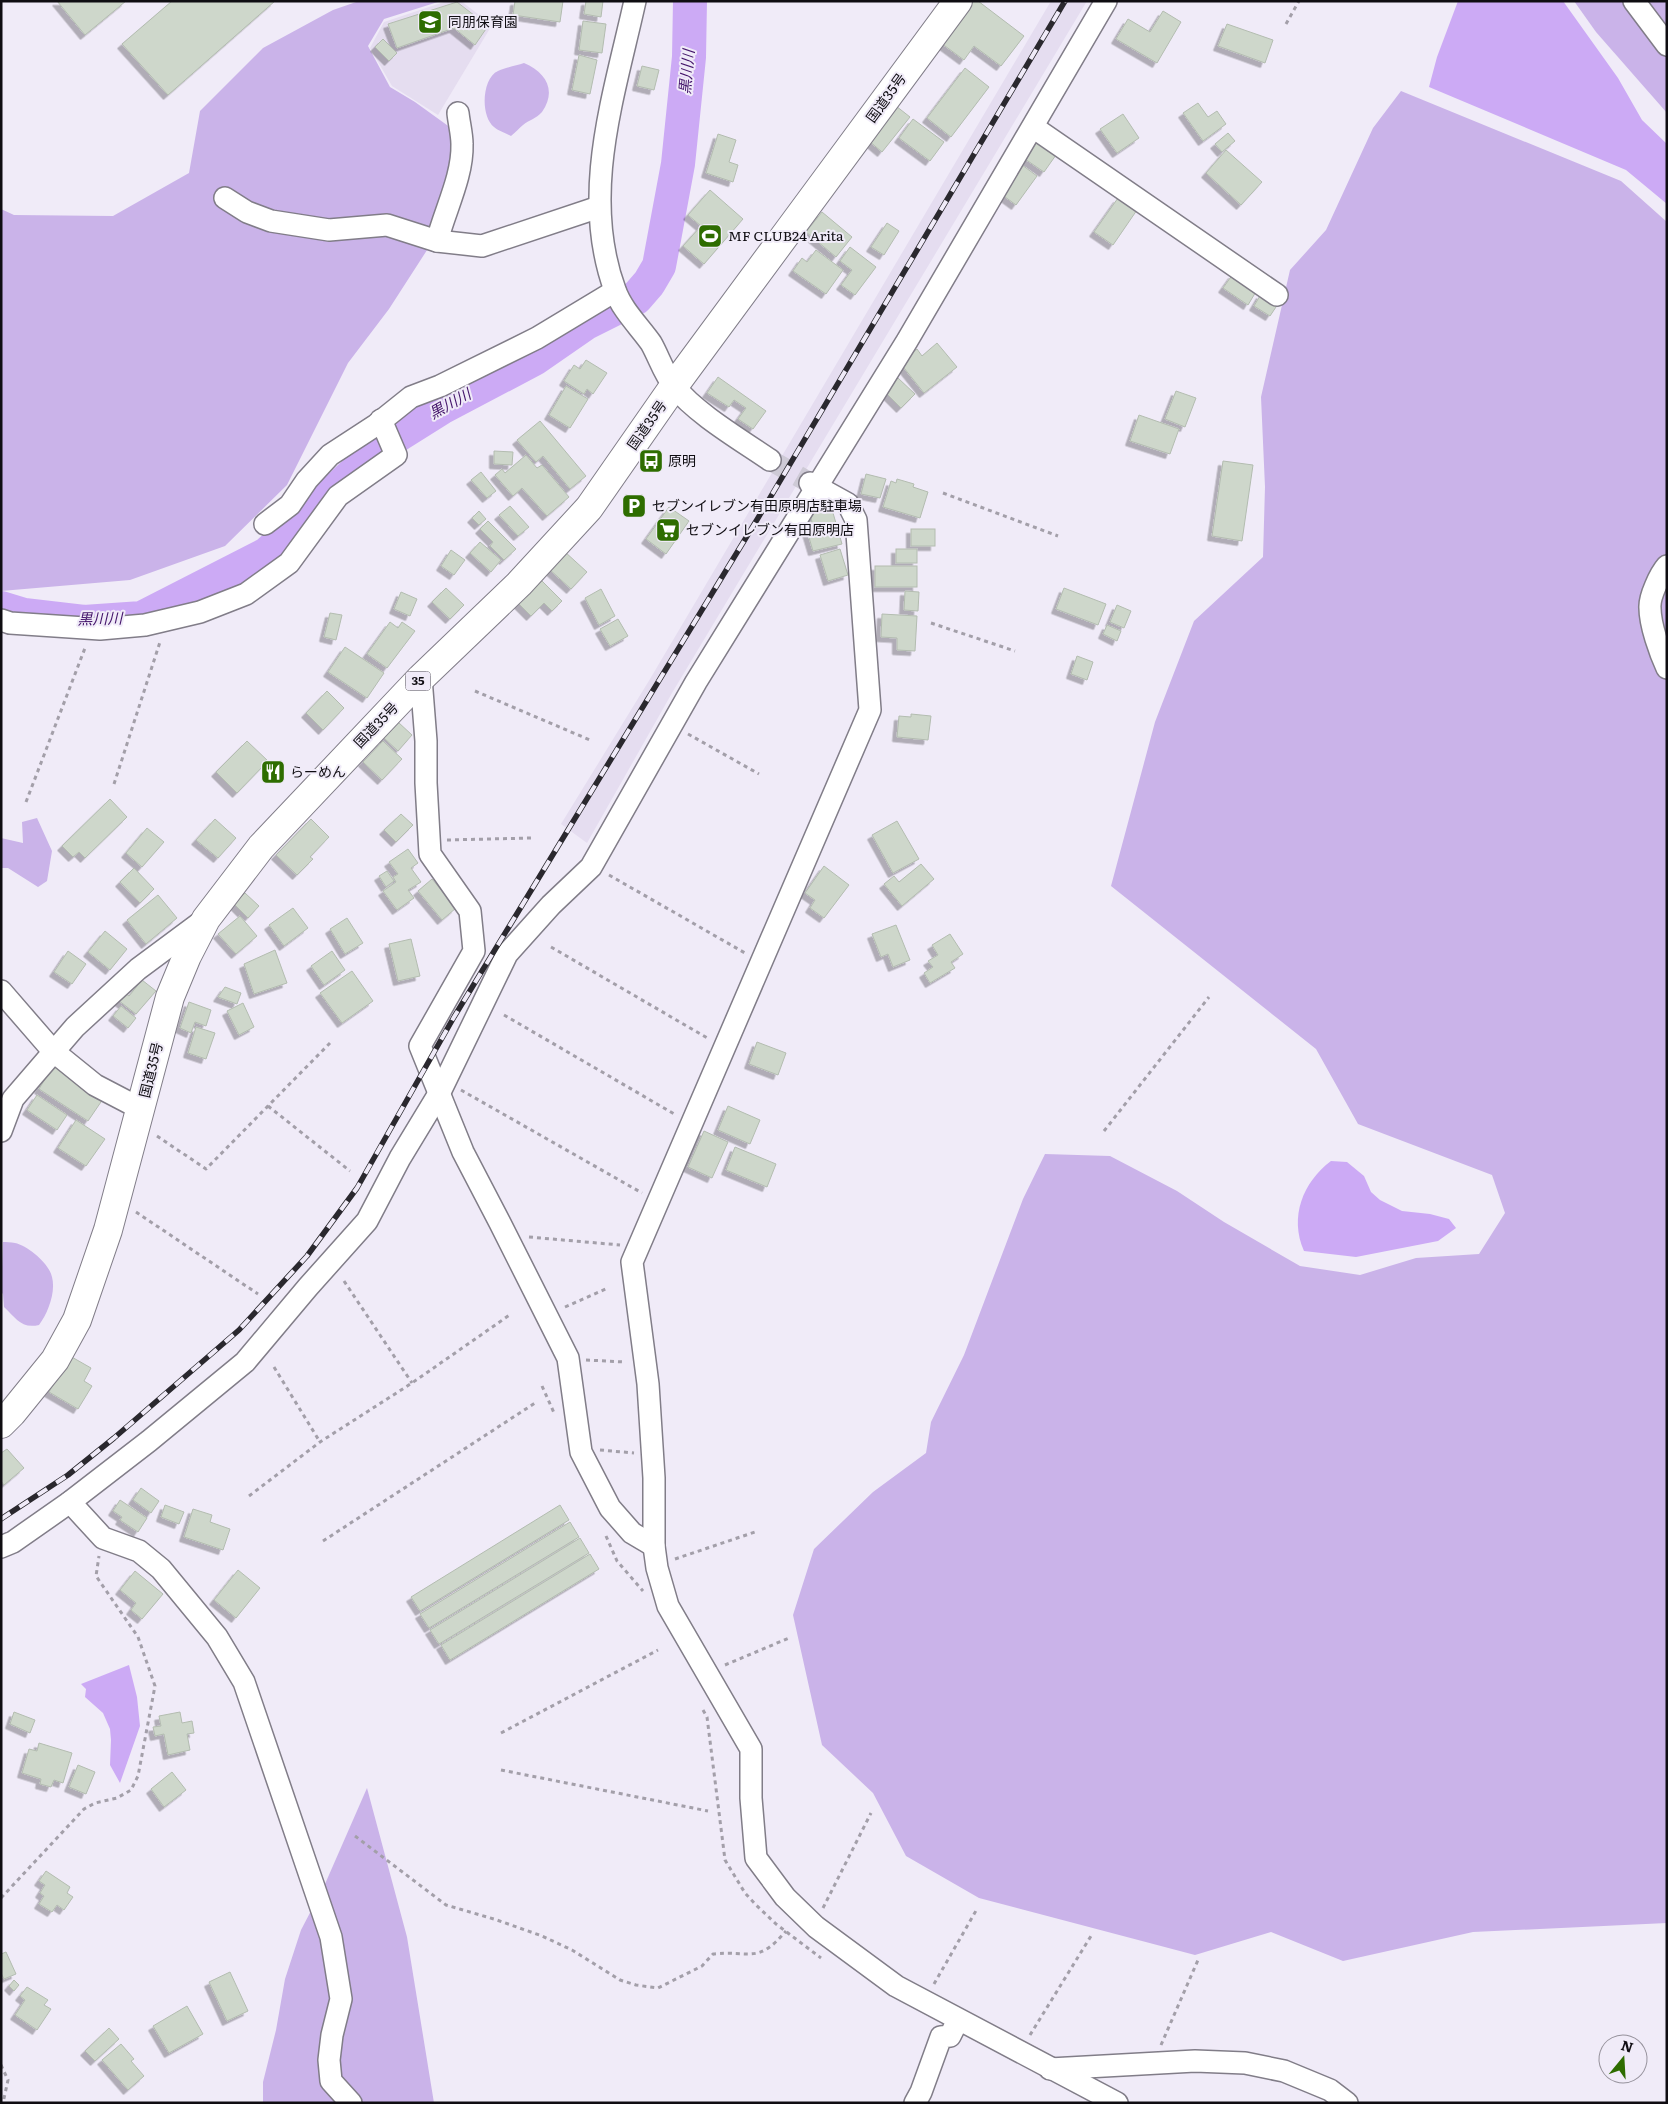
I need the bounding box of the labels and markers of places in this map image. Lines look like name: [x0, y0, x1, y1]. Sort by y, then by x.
school or university icon: 同朋保育園: [417, 9, 443, 35]
place label: 同朋保育園: [448, 11, 518, 31]
sports icon: MF CLUB24 Arita: [697, 223, 723, 249]
place label: MF CLUB24 Arita: [728, 225, 844, 245]
bus stop icon: 原明: [638, 448, 664, 474]
place label: 原明: [668, 450, 696, 470]
parking icon: セブンイレブン有田原明店駐車場: [621, 493, 647, 519]
place label: セブンイレブン有田原明店駐車場: [652, 495, 862, 515]
supermarket icon: セブンイレブン有田原明店: [655, 517, 681, 543]
place label: セブンイレブン有田原明店: [686, 519, 854, 539]
restaurant icon: らーめん: [260, 759, 286, 785]
place label: らーめん: [290, 761, 346, 781]

